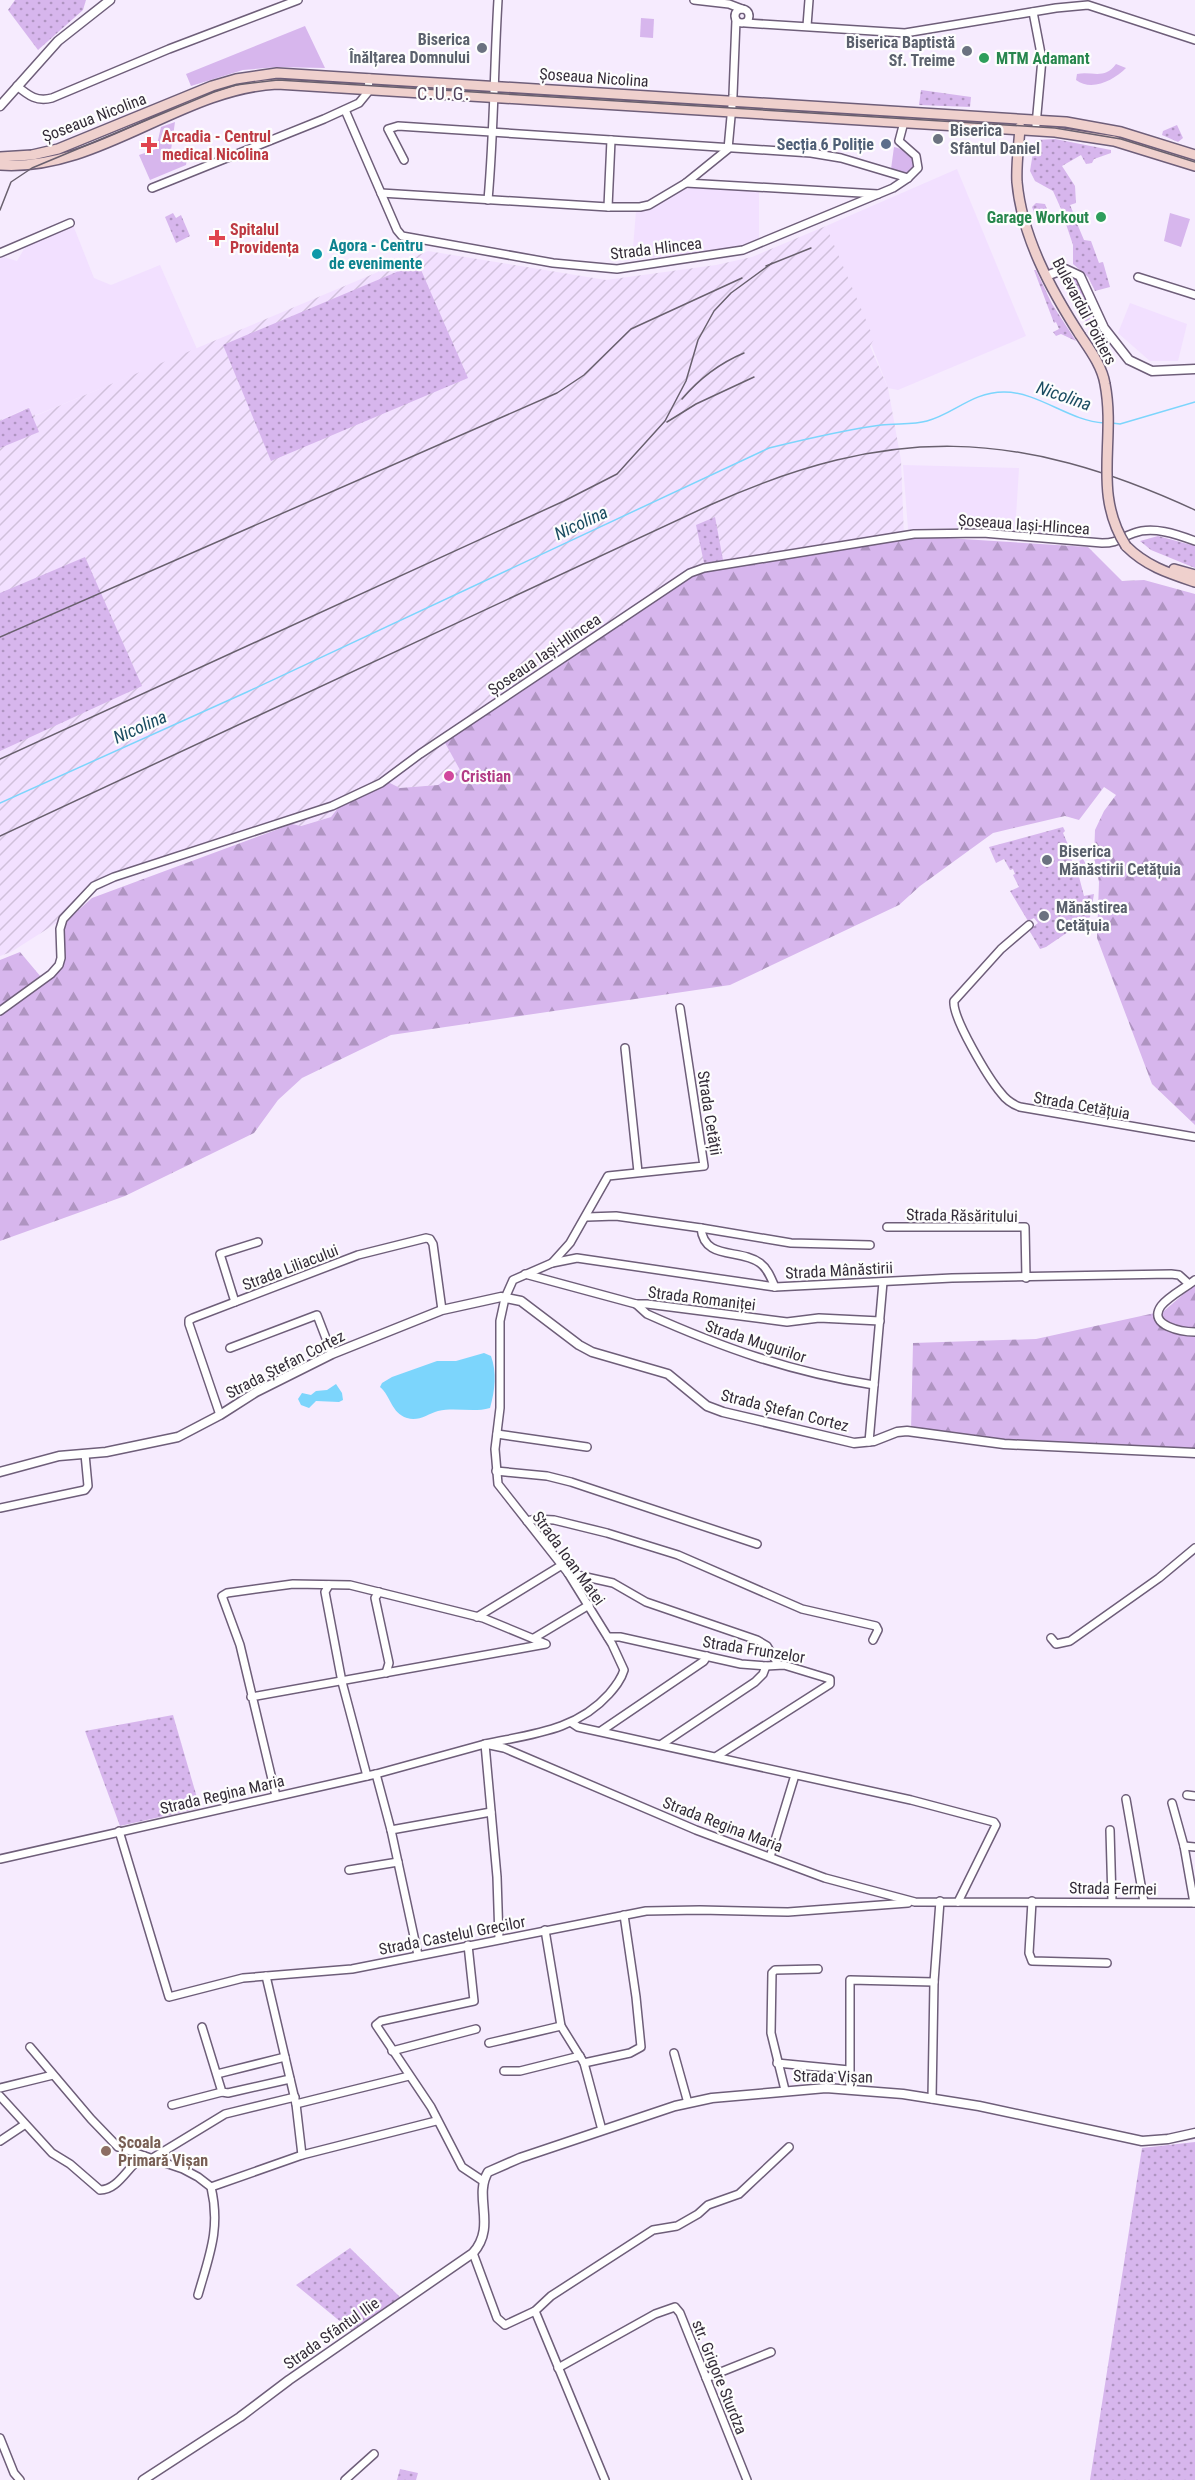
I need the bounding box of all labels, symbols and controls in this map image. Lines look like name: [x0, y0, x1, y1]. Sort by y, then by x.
place label: Biserica Înălțarea Domnului: [348, 30, 470, 67]
place label: Biserica Baptistă Sf. Treime: [846, 33, 955, 70]
marker: Biserica Înălțarea Domnului: [475, 41, 489, 55]
marker: Biserica Baptistă Sf. Treime: [960, 44, 974, 58]
place label: MTM Adamant: [996, 49, 1090, 68]
marker: MTM Adamant: [977, 51, 991, 65]
street label: Șoseaua Nicolina: [539, 64, 649, 92]
district label: C.U.G.: [417, 83, 471, 104]
street label: Șoseaua Nicolina: [40, 89, 149, 147]
place label: Biserica Sfântul Daniel: [950, 121, 1040, 158]
place label: Arcadia - Centrul medical Nicolina: [162, 127, 271, 164]
marker: Biserica Sfântul Daniel: [931, 132, 945, 146]
place label: Secția 6 Poliție: [777, 135, 874, 154]
marker: Arcadia - Centrul medical Nicolina: [140, 136, 158, 154]
marker: Secția 6 Poliție: [879, 137, 893, 151]
place label: Garage Workout: [987, 208, 1089, 227]
marker: Garage Workout: [1094, 210, 1108, 224]
place label: Spitalul Providența: [230, 220, 300, 257]
marker: Spitalul Providența: [208, 229, 226, 247]
street label: Strada Hlincea: [609, 233, 703, 264]
place label: Agora - Centru de evenimente: [329, 236, 423, 273]
marker: Agora - Centru de evenimente: [310, 247, 324, 261]
street label: Bulevardul Poitiers: [1048, 255, 1121, 368]
water label: Nicolina: [1034, 376, 1094, 415]
water label: Nicolina: [551, 501, 611, 544]
street label: Șoseaua Iași-Hlincea: [957, 510, 1090, 540]
street label: Șoseaua Iași-Hlincea: [484, 610, 605, 700]
water label: Nicolina: [110, 705, 170, 748]
place label: Cristian: [461, 767, 511, 786]
marker: Cristian: [442, 769, 456, 783]
place label: Biserica Mănăstirii Cetățuia: [1059, 842, 1181, 879]
marker: Biserica Mănăstirii Cetățuia: [1040, 853, 1054, 867]
place label: Mănăstirea Cetățuia: [1056, 898, 1128, 935]
marker: Mănăstirea Cetățuia: [1037, 909, 1051, 923]
street label: Strada Cetății: [692, 1069, 726, 1157]
street label: Strada Cetățuia: [1032, 1088, 1131, 1124]
street label: Strada Răsăritului: [906, 1205, 1018, 1226]
street label: Strada Liliacului: [240, 1240, 341, 1294]
street label: Strada Mânăstirii: [785, 1258, 893, 1283]
street label: Strada Romaniței: [647, 1282, 757, 1316]
street label: Strada Mugurilor: [703, 1316, 809, 1367]
street label: Strada Ștefan Cortez: [223, 1326, 348, 1404]
street label: Strada Ștefan Cortez: [719, 1385, 851, 1437]
street label: Strada Ioan Matei: [528, 1508, 609, 1609]
street label: Strada Frunzelor: [701, 1632, 807, 1667]
street label: Strada Regina Maria: [158, 1771, 286, 1818]
street label: Strada Regina Maria: [660, 1793, 786, 1856]
street label: Strada Fermei: [1069, 1878, 1157, 1899]
street label: Strada Castelul Grecilor: [377, 1912, 527, 1959]
street label: Strada Vișan: [793, 2066, 873, 2088]
place label: Școala Primară Vișan: [118, 2133, 208, 2170]
marker: Școala Primară Vișan: [99, 2144, 113, 2158]
street label: Strada Sfântul Ilie: [280, 2294, 383, 2373]
street label: str. Grigore Sturdza: [688, 2317, 751, 2437]

